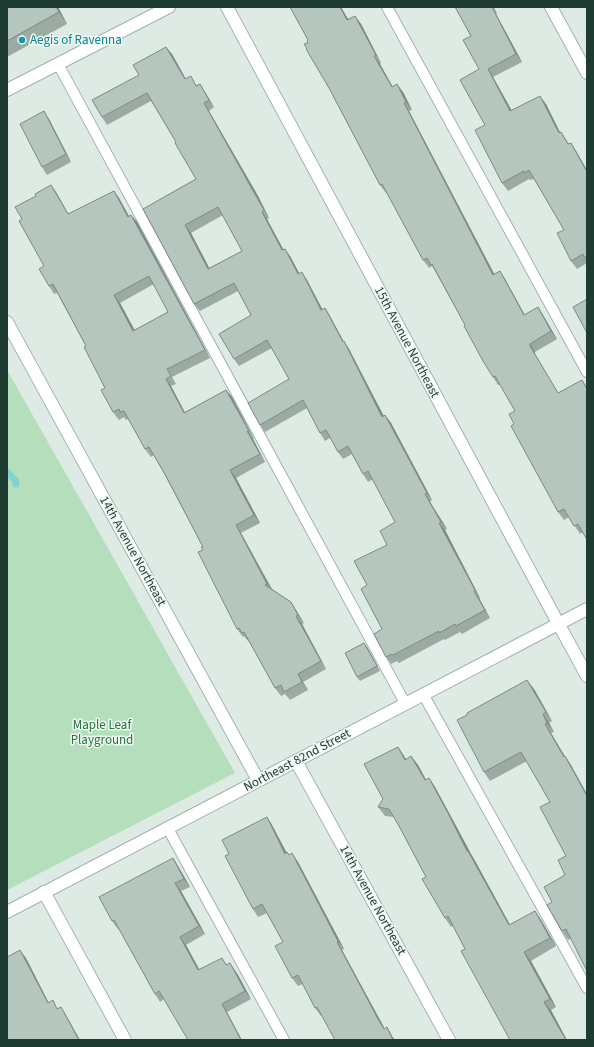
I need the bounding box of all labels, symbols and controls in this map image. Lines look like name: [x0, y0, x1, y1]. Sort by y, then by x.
place label: Aegis of Ravenna: [30, 31, 122, 49]
marker: Aegis of Ravenna: [17, 35, 27, 45]
street label: 15th Avenue Northeast: [370, 283, 444, 401]
street label: 14th Avenue Northeast: [95, 493, 171, 610]
park label: Maple Leaf Playground: [71, 716, 133, 749]
street label: Northeast 82nd Street: [240, 724, 354, 796]
street label: 14th Avenue Northeast: [335, 842, 411, 959]

